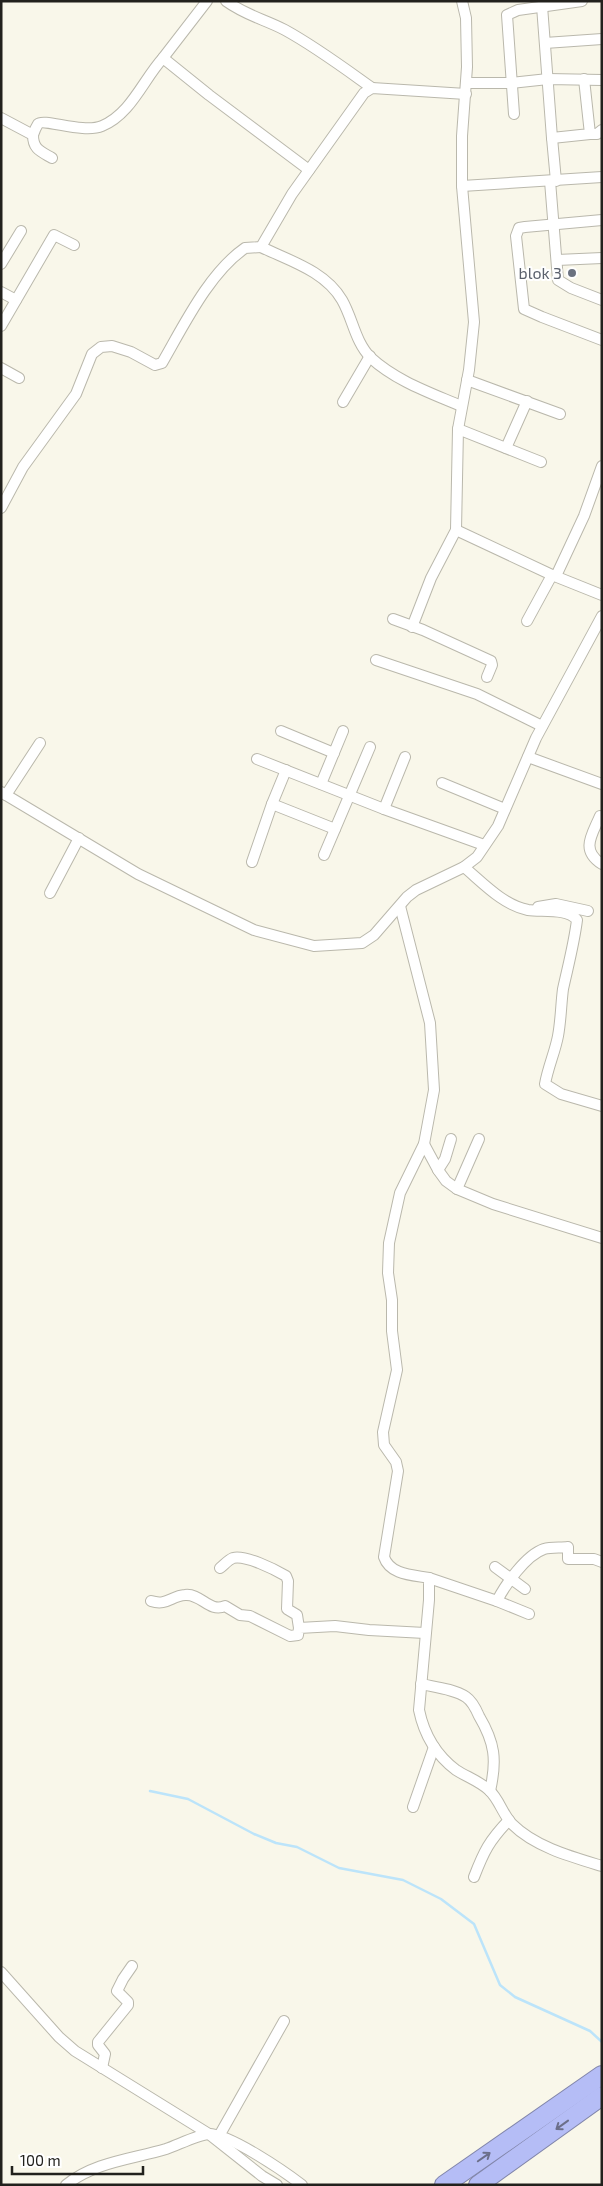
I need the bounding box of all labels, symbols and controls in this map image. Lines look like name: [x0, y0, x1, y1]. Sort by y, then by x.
place label: blok 3: [519, 263, 562, 282]
marker: blok 3: [566, 267, 578, 279]
one-way arrow: [555, 2120, 569, 2130]
scale bar: [12, 2144, 144, 2176]
text: 100 m: [20, 2151, 61, 2169]
one-way arrow: [477, 2152, 491, 2162]

